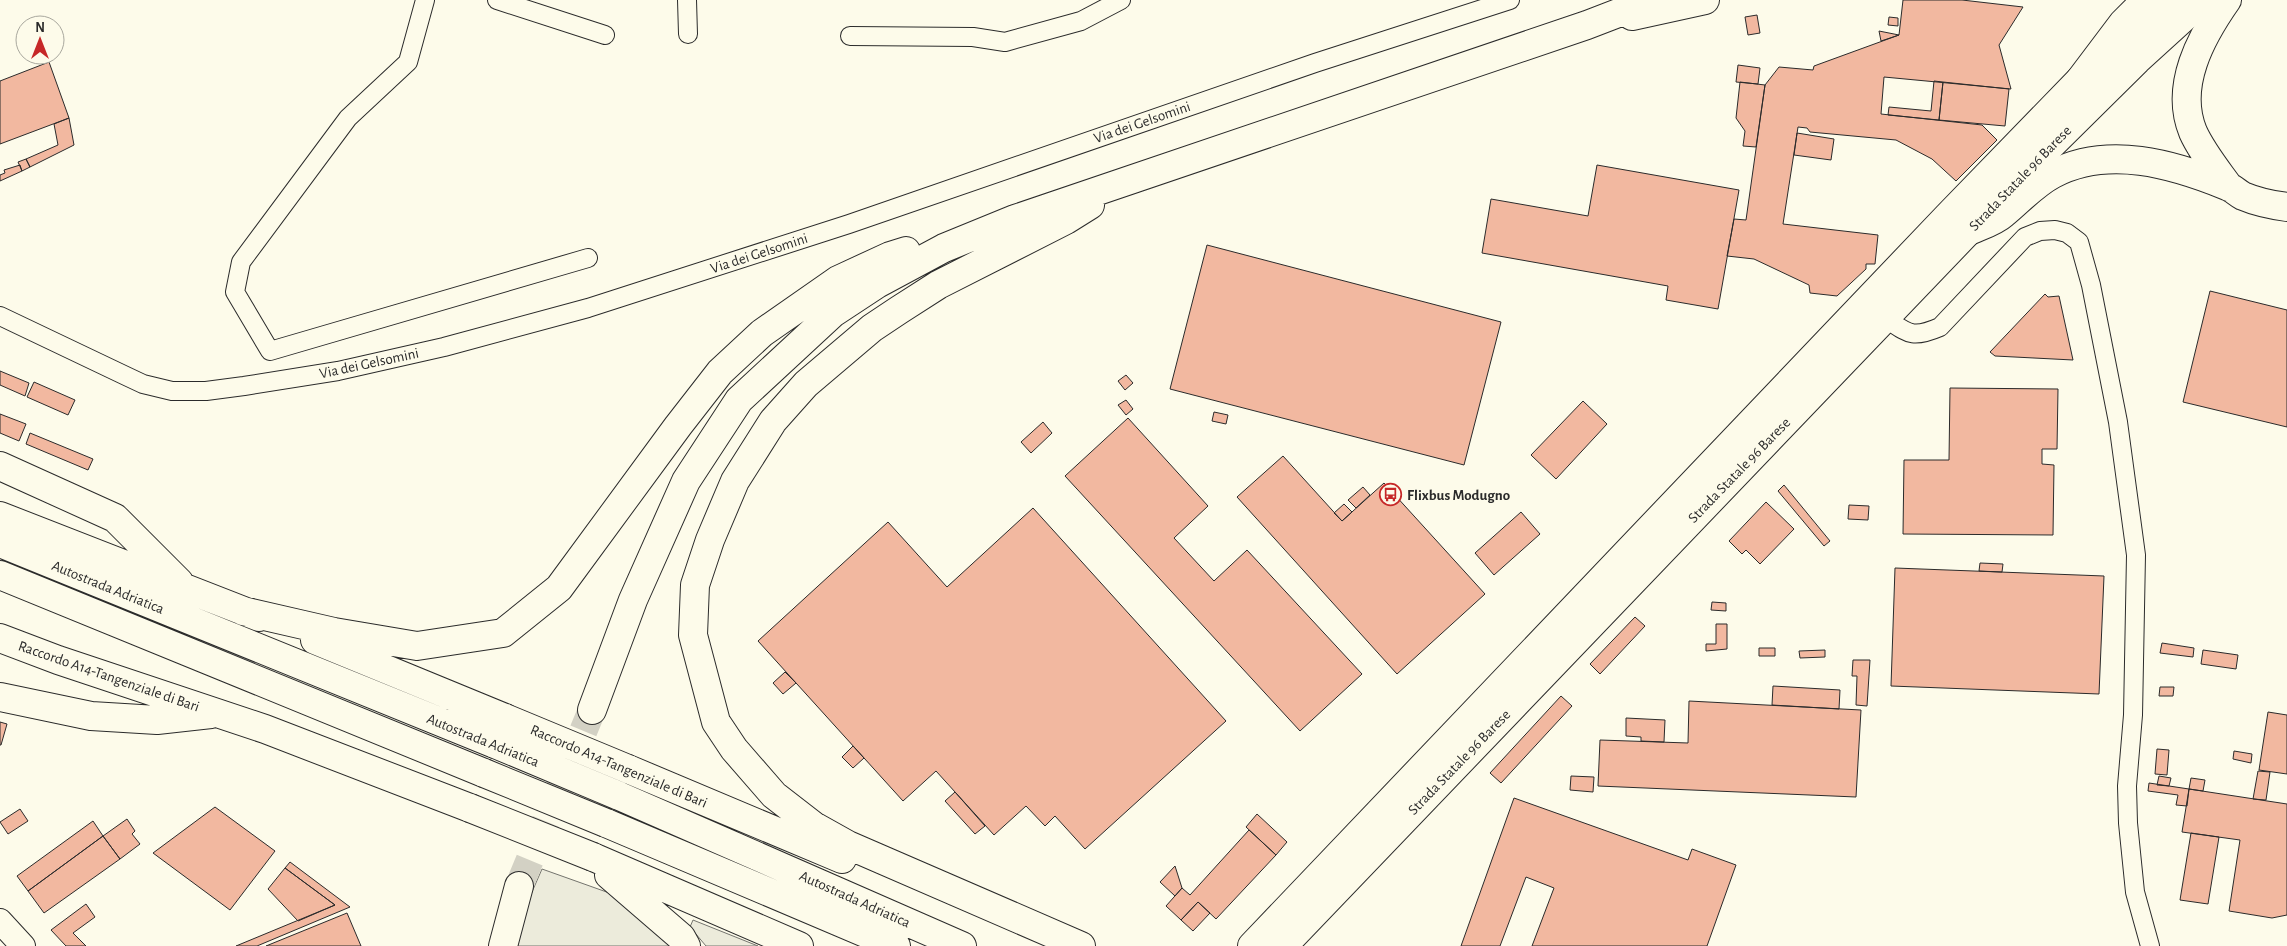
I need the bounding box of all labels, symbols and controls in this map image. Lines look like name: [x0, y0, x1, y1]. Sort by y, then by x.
north arrow: [15, 15, 65, 65]
text: N: [35, 21, 45, 35]
street label: Via dei Gelsomini: [1092, 99, 1193, 146]
street label: Strada Statale 96 Barese: [1966, 123, 2074, 234]
street label: Via dei Gelsomini: [709, 231, 810, 276]
street label: Via dei Gelsomini: [318, 346, 420, 381]
street label: Strada Statale 96 Barese: [1685, 415, 1793, 526]
bus stop icon: Flixbus Modugno: [1379, 483, 1403, 507]
place label: Flixbus Modugno: [1407, 488, 1510, 503]
street label: Autostrada Adriatica: [50, 558, 166, 617]
street label: Raccordo A14-Tangenziale di Bari: [16, 638, 201, 715]
street label: Strada Statale 96 Barese: [1405, 707, 1513, 818]
street label: Autostrada Adriatica: [425, 711, 541, 770]
street label: Raccordo A14-Tangenziale di Bari: [528, 722, 709, 811]
street label: Autostrada Adriatica: [797, 868, 913, 931]

